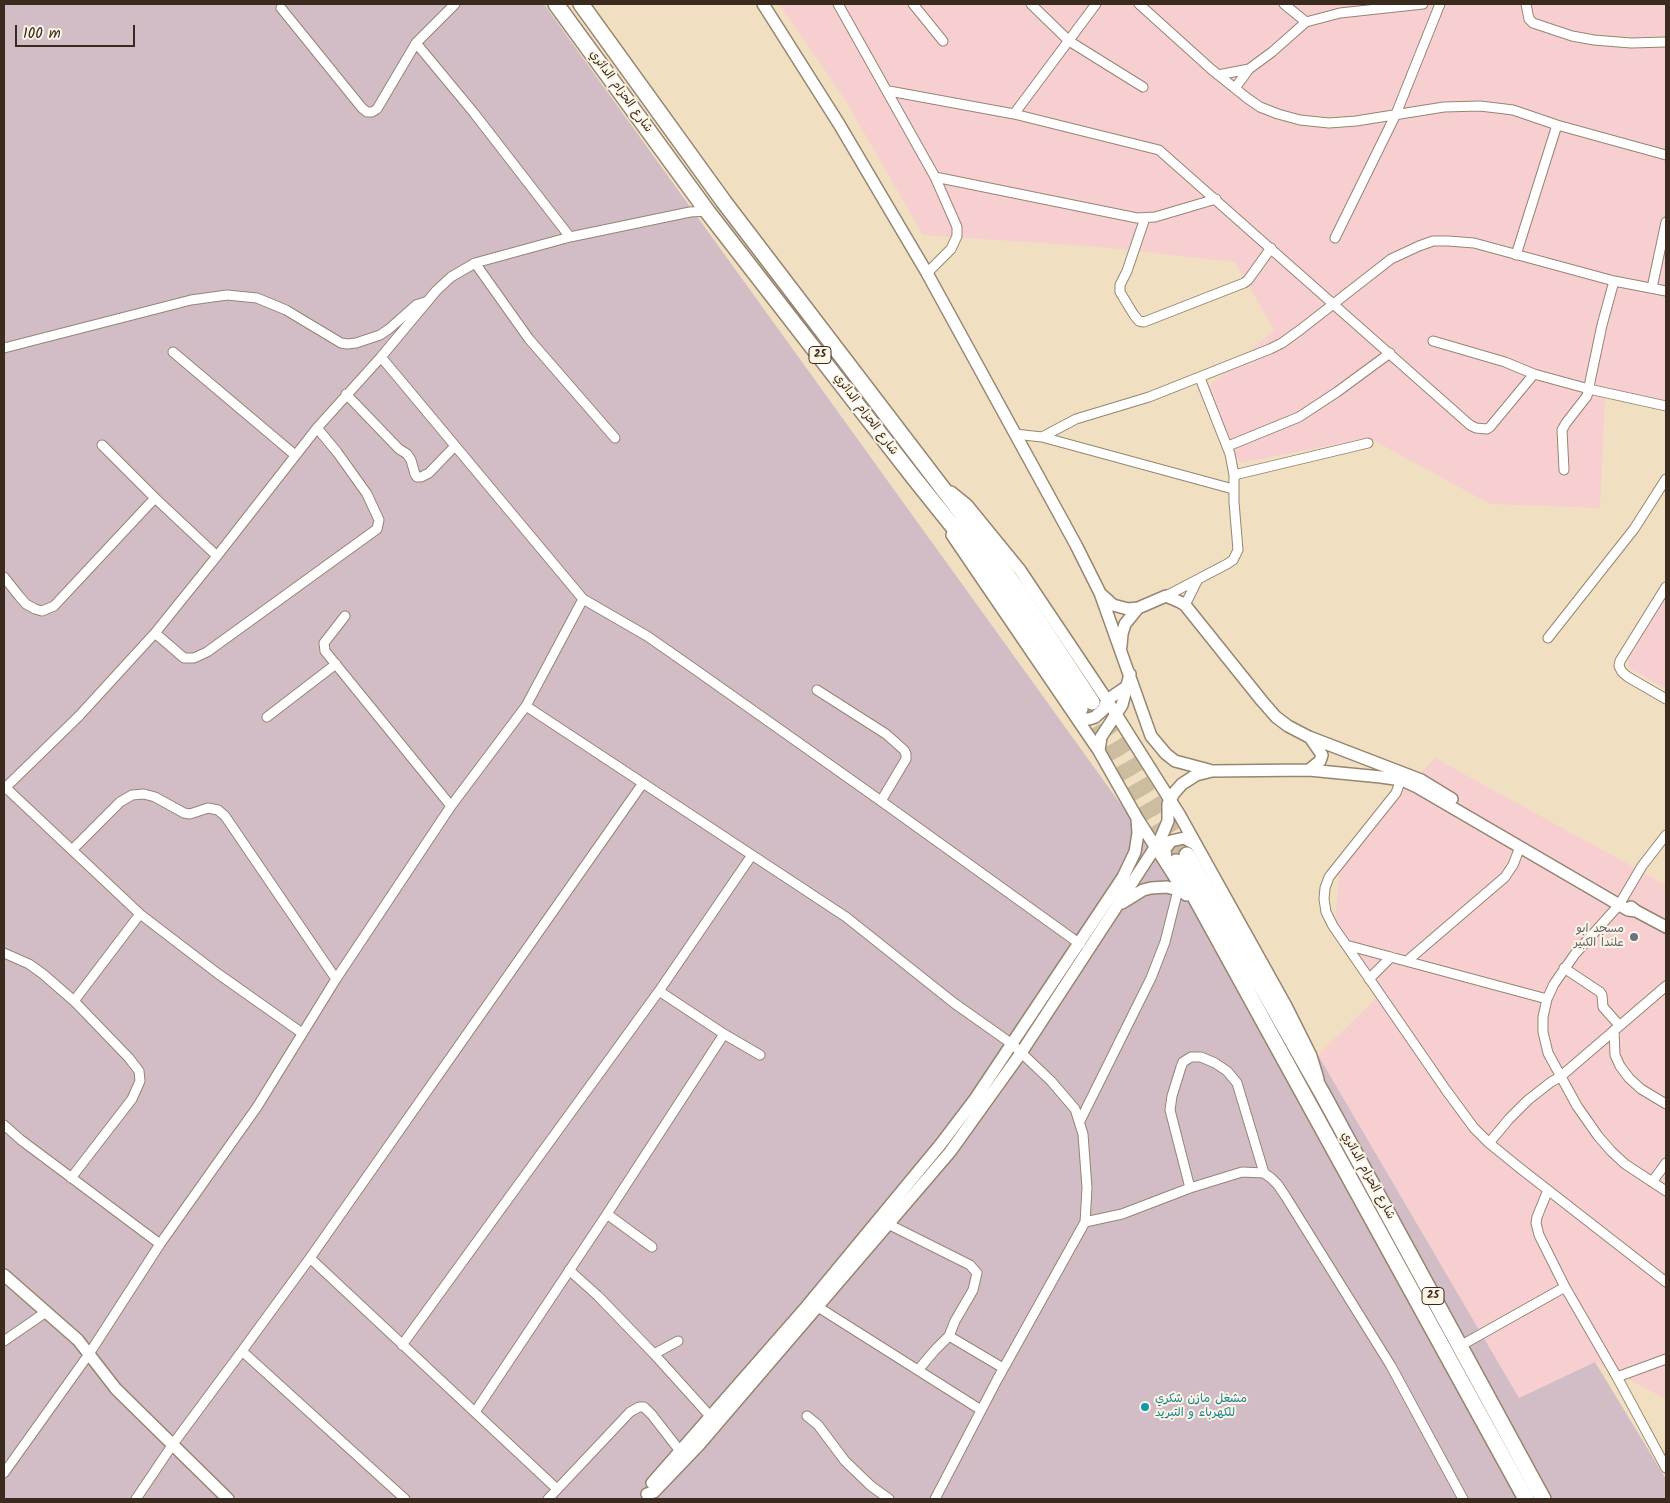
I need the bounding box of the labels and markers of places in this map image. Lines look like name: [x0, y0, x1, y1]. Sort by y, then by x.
place label: مسجد ابو علندا الكبير: [1574, 923, 1624, 951]
marker: مسجد ابو علندا الكبير: [1628, 931, 1640, 943]
place label: مشغل مازن شكري للكهرباء و التبريد: [1155, 1393, 1247, 1421]
marker: مشغل مازن شكري للكهرباء و التبريد: [1139, 1401, 1151, 1413]

